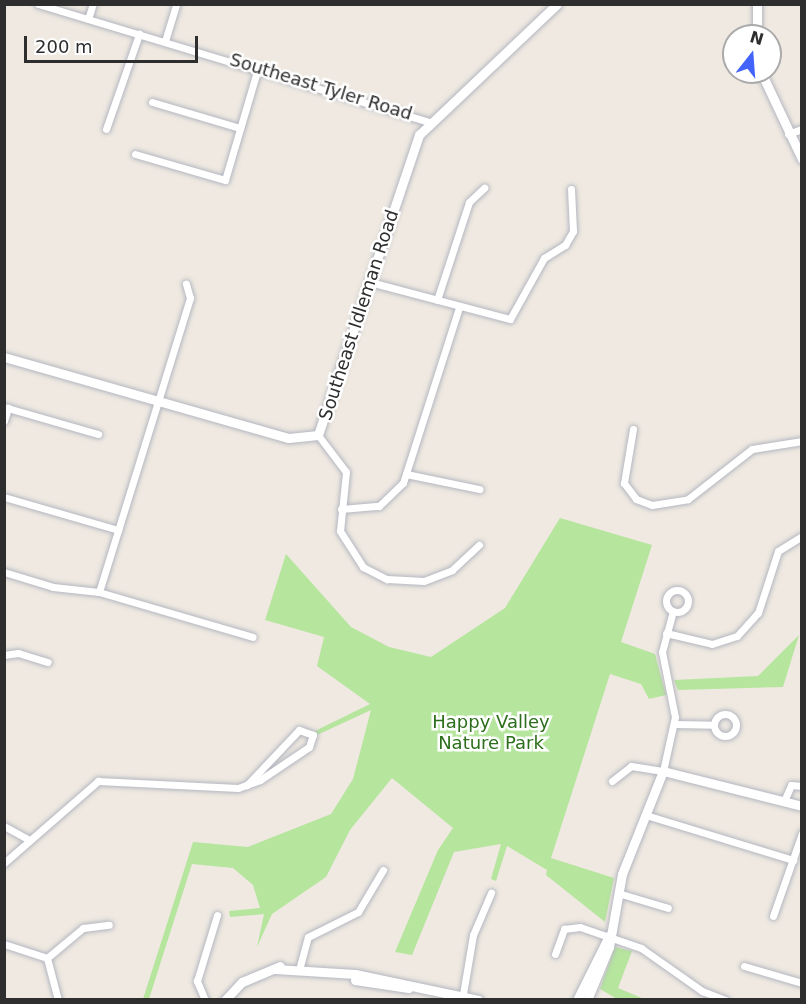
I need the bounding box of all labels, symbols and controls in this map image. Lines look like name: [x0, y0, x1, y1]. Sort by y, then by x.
scale bar: [27, 24, 201, 62]
north arrow: [722, 24, 782, 84]
text: N: [748, 27, 766, 49]
text: 200 m: [35, 36, 93, 57]
street label: Southeast Tyler Road: [227, 49, 415, 125]
street label: Southeast Idleman Road: [315, 207, 403, 423]
park label: Happy Valley Nature Park: [432, 712, 550, 754]

